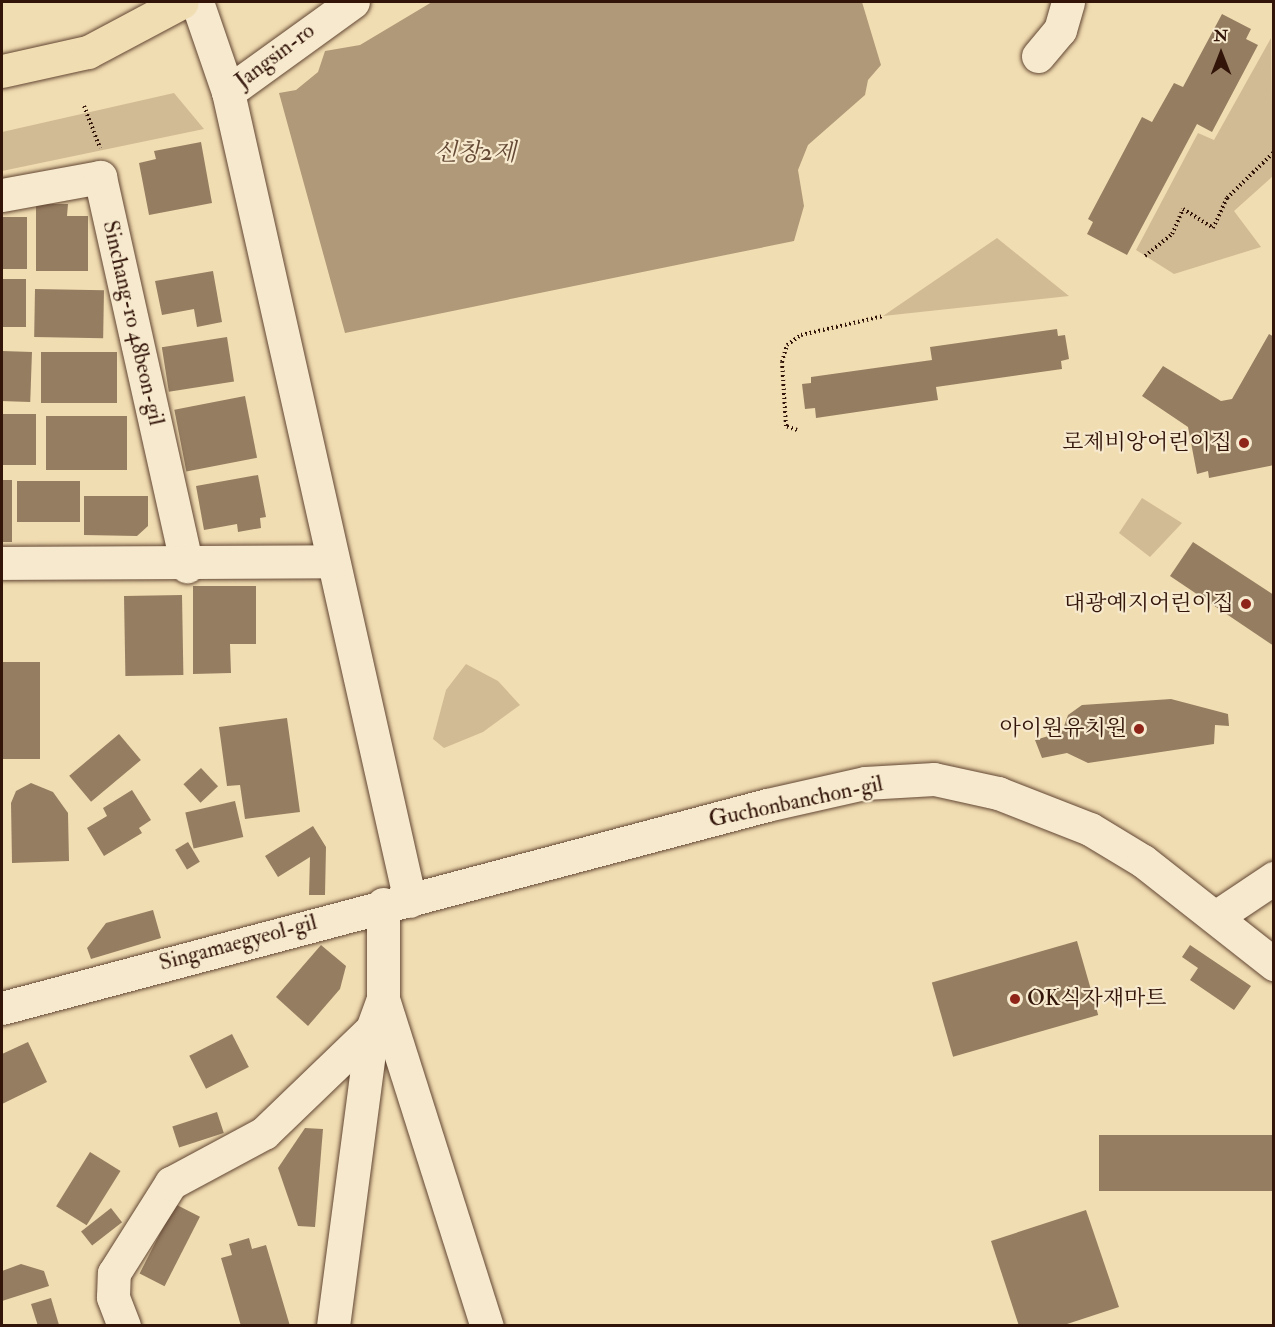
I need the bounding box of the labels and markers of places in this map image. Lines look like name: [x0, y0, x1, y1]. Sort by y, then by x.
place label: 로제비앙어린이집: [1062, 430, 1232, 456]
marker: 로제비앙어린이집: [1237, 436, 1251, 450]
place label: 대광예지어린이집: [1064, 591, 1234, 617]
marker: 대광예지어린이집: [1239, 597, 1253, 611]
place label: 아이원유치원: [999, 716, 1127, 742]
marker: 아이원유치원: [1132, 722, 1146, 736]
place label: OK식자재마트: [1027, 986, 1166, 1012]
marker: OK식자재마트: [1008, 992, 1022, 1006]

